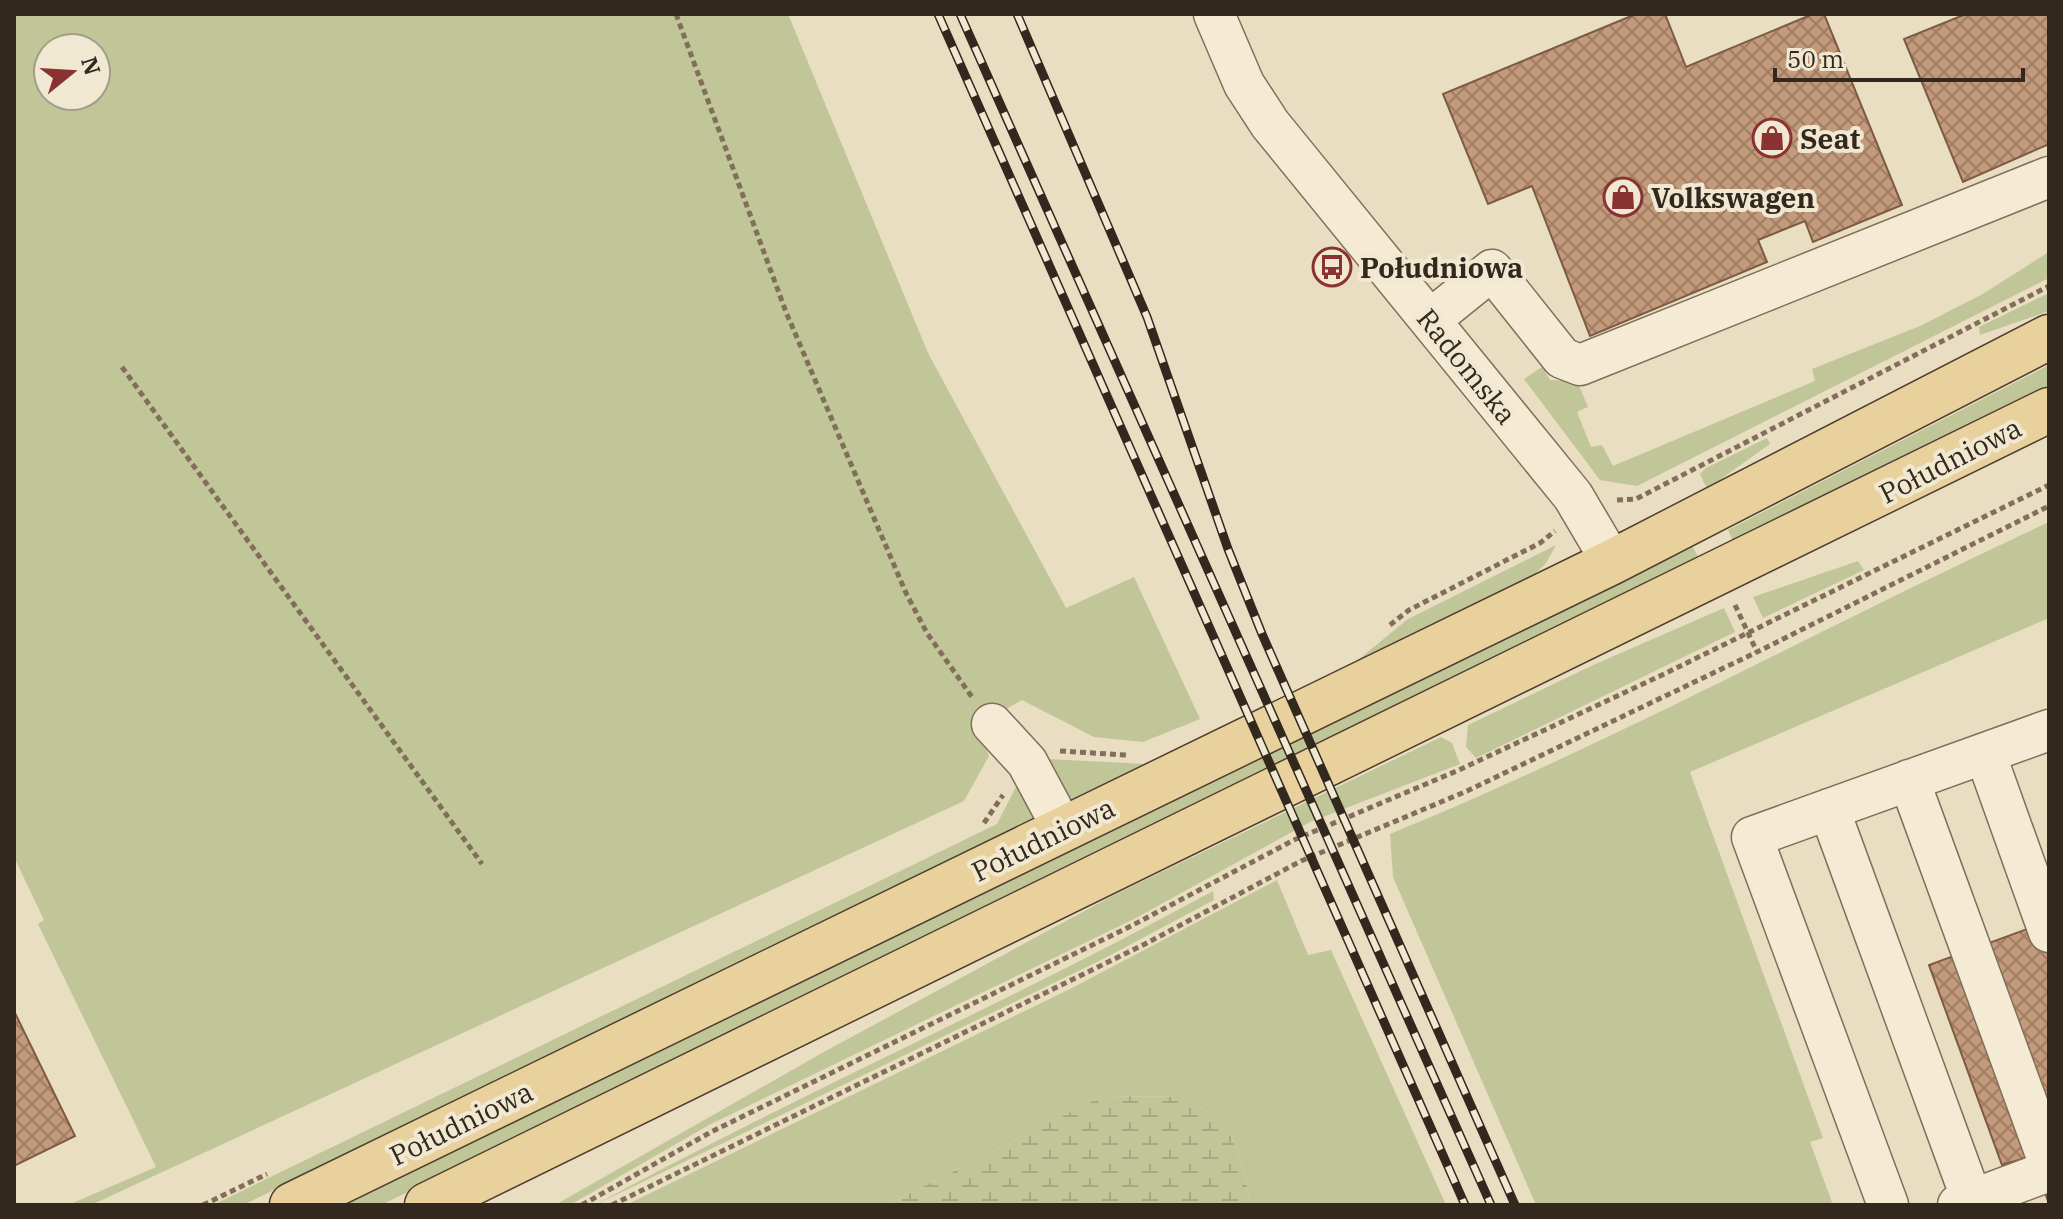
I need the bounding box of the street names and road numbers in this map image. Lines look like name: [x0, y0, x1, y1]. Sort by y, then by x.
street label: Radomska: [1409, 300, 1525, 432]
street label: Południowa: [1873, 408, 2027, 512]
street label: Południowa: [965, 788, 1121, 890]
street label: Południowa: [383, 1072, 539, 1174]

